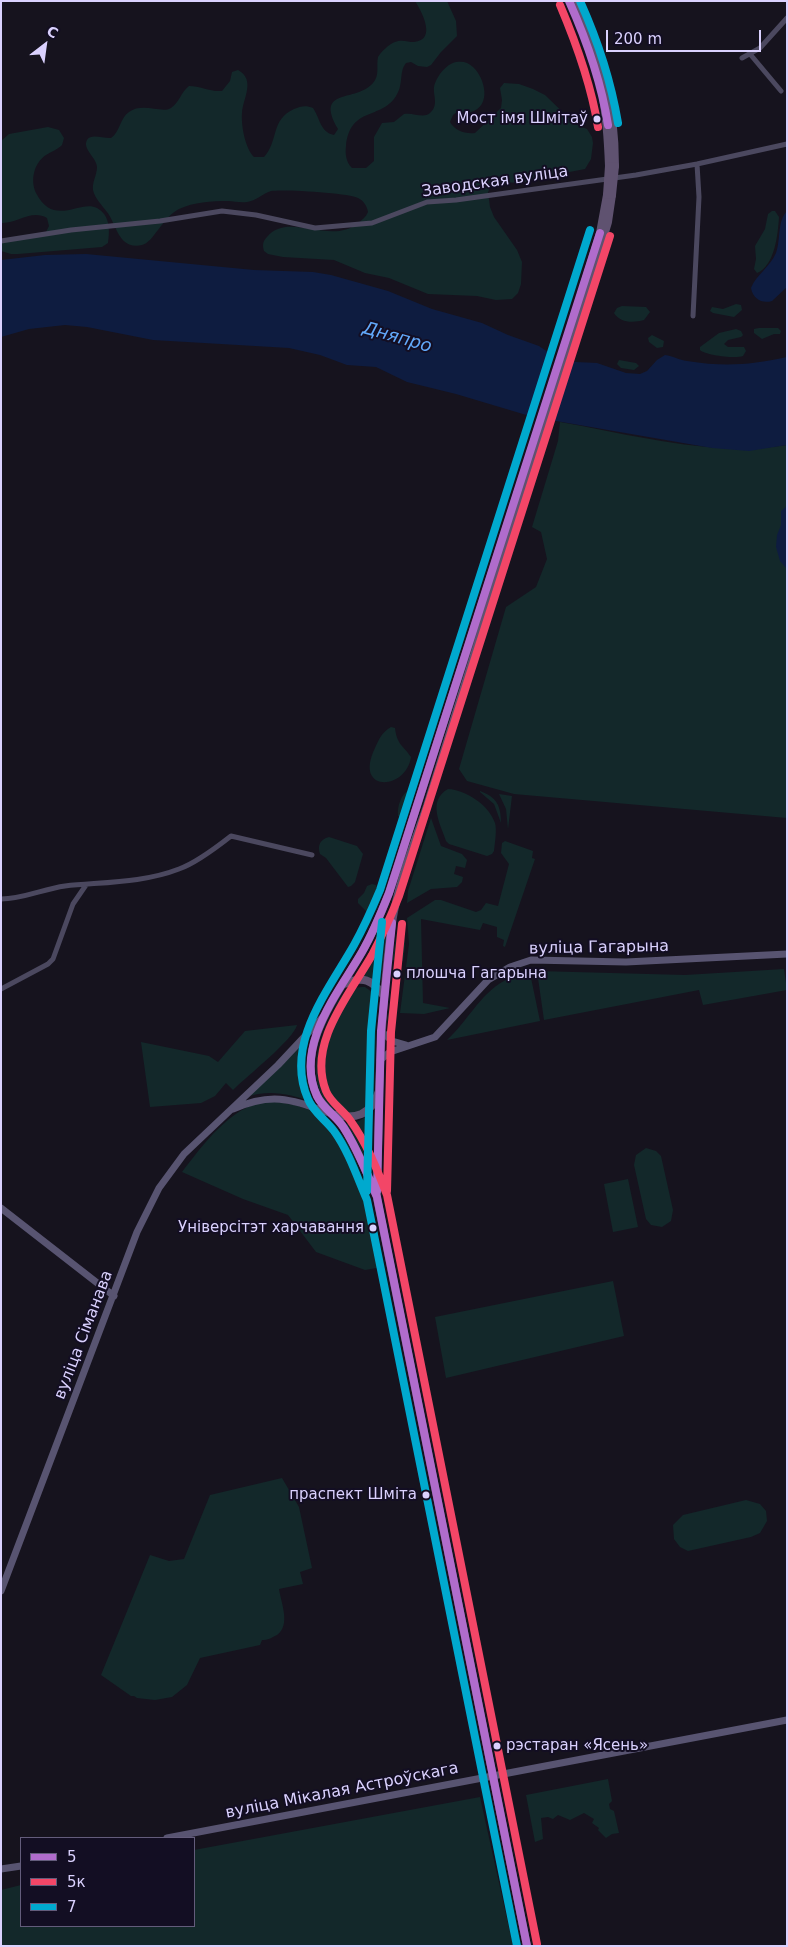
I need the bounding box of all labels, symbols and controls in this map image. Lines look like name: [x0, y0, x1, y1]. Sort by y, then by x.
north arrow: [20, 20, 70, 70]
scale bar: [608, 20, 763, 52]
text: С: [44, 23, 61, 42]
text: 200 m: [614, 30, 662, 48]
place label: Мост імя Шмітаў: [457, 110, 588, 128]
marker: Мост імя Шмітаў: [592, 114, 602, 124]
street label: Заводская вуліца: [421, 162, 569, 202]
water label: Дняпро: [360, 318, 434, 358]
street label: вуліца Гагарына: [529, 937, 669, 959]
place label: плошча Гагарына: [406, 965, 547, 983]
marker: плошча Гагарына: [392, 969, 402, 979]
place label: Універсітэт харчавання: [178, 1219, 364, 1237]
marker: Універсітэт харчавання: [368, 1223, 378, 1233]
street label: вуліца Сіманава: [51, 1268, 117, 1402]
place label: праспект Шміта: [289, 1486, 417, 1504]
marker: праспект Шміта: [421, 1490, 431, 1500]
place label: рэстаран «Ясень»: [506, 1737, 648, 1755]
marker: рэстаран «Ясень»: [492, 1741, 502, 1751]
street label: вуліца Мікалая Астроўскага: [224, 1759, 460, 1823]
legend: [20, 1837, 195, 1927]
text: 5: [67, 1848, 77, 1866]
text: 5к: [67, 1873, 86, 1891]
text: 7: [67, 1898, 77, 1916]

